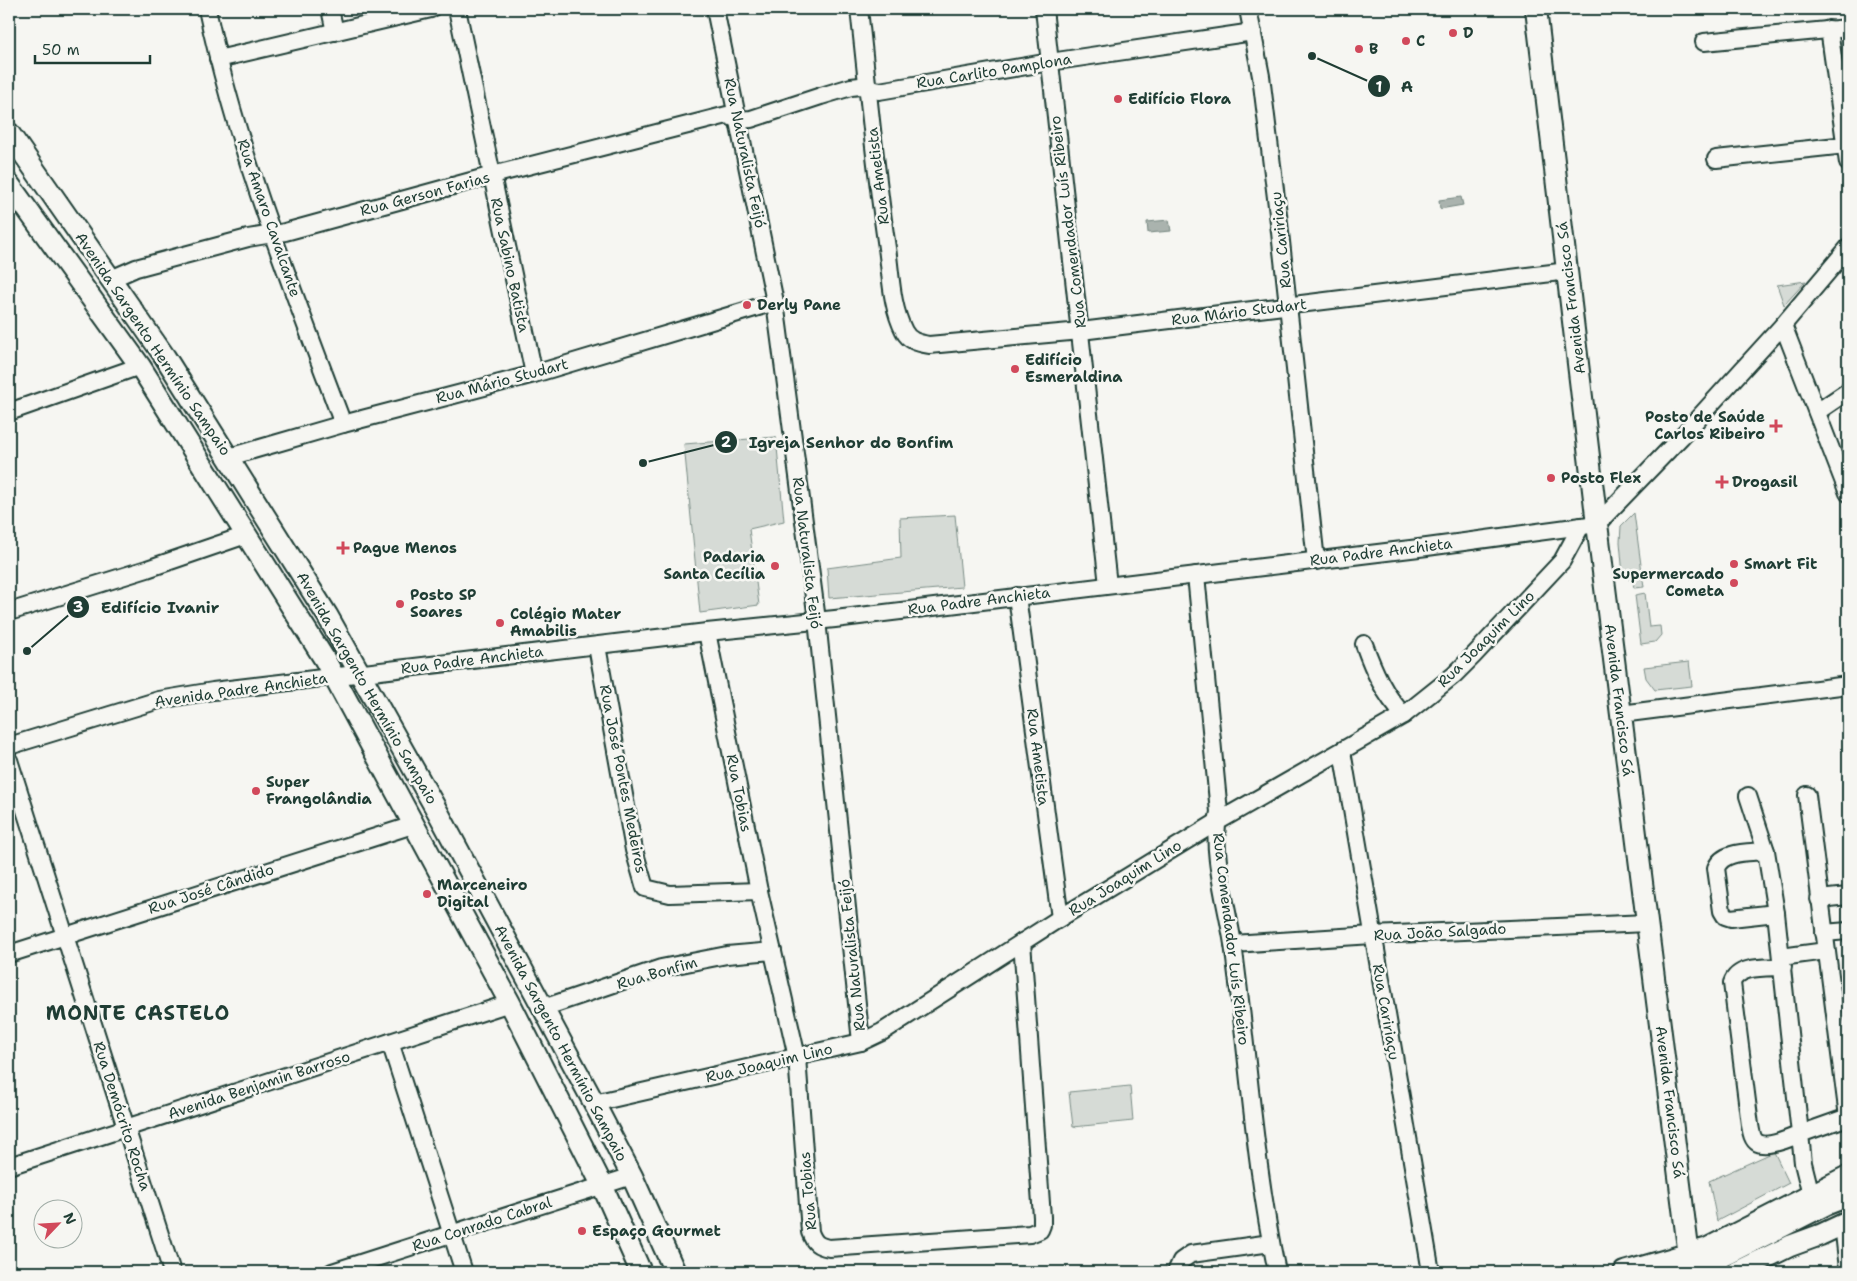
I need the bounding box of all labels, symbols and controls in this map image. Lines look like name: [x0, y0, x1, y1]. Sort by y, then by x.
place label: D: [1463, 23, 1474, 43]
marker: D: [1447, 27, 1459, 39]
place label: C: [1416, 31, 1425, 51]
scale bar: [35, 32, 150, 64]
marker: C: [1400, 35, 1412, 47]
place label: B: [1369, 39, 1378, 59]
text: 50 m: [42, 40, 80, 60]
marker: B: [1353, 43, 1365, 55]
street label: Rua Carlito Pamplona: [915, 49, 1074, 93]
callout: A: [1366, 71, 1423, 102]
street label: Rua Naturalista Feijó: [719, 76, 771, 230]
text: A: [1401, 76, 1413, 97]
text: 1: [1376, 77, 1383, 97]
place label: Edifício Flora: [1128, 89, 1232, 109]
marker: Edifício Flora: [1112, 93, 1124, 105]
street label: Rua Comendador Luís Ribeiro: [1045, 115, 1091, 329]
street label: Rua Ametista: [862, 126, 894, 226]
street label: Rua Amaro Cavalcante: [233, 136, 305, 300]
street label: Rua Gerson Farias: [358, 167, 492, 221]
street label: Rua Caririaçu: [1266, 191, 1296, 289]
street label: Rua Sabino Batista: [486, 196, 534, 335]
street label: Avenida Francisco Sá: [1552, 220, 1590, 375]
street label: Avenida Sargento Hermínio Sampaio: [71, 228, 235, 460]
street label: Rua Mário Studart: [1170, 294, 1308, 330]
place label: Derly Pane: [757, 295, 841, 315]
marker: Derly Pane: [741, 299, 753, 311]
place label: Edifício Esmeraldina: [1025, 350, 1123, 387]
street label: Rua Mário Studart: [434, 354, 570, 408]
marker: Edifício Esmeraldina: [1009, 363, 1021, 375]
place label: Posto de Saúde Carlos Ribeiro: [1645, 407, 1765, 444]
marker: Posto de Saúde Carlos Ribeiro: [1769, 419, 1783, 433]
callout: Igreja Senhor do Bonfim: [713, 427, 963, 458]
text: 2: [721, 432, 732, 452]
text: Igreja Senhor do Bonfim: [749, 432, 954, 453]
place label: Posto Flex: [1561, 468, 1641, 488]
marker: Posto Flex: [1545, 472, 1557, 484]
place label: Drogasil: [1732, 472, 1798, 492]
street label: Rua Naturalista Feijó: [788, 476, 826, 630]
marker: Drogasil: [1716, 476, 1728, 488]
street label: Rua Padre Anchieta: [1309, 533, 1454, 571]
place label: Pague Menos: [353, 538, 457, 558]
marker: Pague Menos: [337, 542, 349, 554]
place label: Padaria Santa Cecília: [663, 547, 766, 584]
place label: Smart Fit: [1744, 554, 1817, 574]
marker: Smart Fit: [1728, 558, 1740, 570]
marker: Padaria Santa Cecília: [769, 560, 781, 572]
place label: Supermercado Cometa: [1613, 564, 1725, 601]
street label: Avenida Sargento Hermínio Sampaio: [292, 568, 442, 808]
marker: Supermercado Cometa: [1728, 577, 1740, 589]
street label: Rua Padre Anchieta: [907, 582, 1052, 620]
place label: Posto SP Soares: [410, 585, 477, 622]
street label: Rua Joaquim Lino: [1433, 586, 1539, 692]
callout: Edifício Ivanir: [65, 592, 229, 623]
text: 3: [73, 597, 83, 617]
text: Edifício Ivanir: [101, 597, 220, 618]
marker: Posto SP Soares: [394, 598, 406, 610]
place label: Colégio Mater Amabilis: [510, 604, 621, 641]
marker: Colégio Mater Amabilis: [494, 617, 506, 629]
street label: Avenida Francisco Sá: [1600, 623, 1638, 778]
street label: Rua Padre Anchieta: [400, 641, 545, 679]
street label: Avenida Padre Anchieta: [153, 668, 329, 712]
street label: Rua José Pontes Medeiros: [595, 683, 651, 875]
street label: Rua Ametista: [1022, 707, 1054, 807]
street label: Rua Tobias: [722, 752, 756, 834]
place label: Super Frangolândia: [266, 772, 373, 809]
marker: Super Frangolândia: [250, 785, 262, 797]
street label: Rua Comendador Luís Ribeiro: [1208, 832, 1254, 1046]
street label: Rua Joaquim Lino: [1065, 835, 1185, 921]
street label: Rua José Cândido: [146, 859, 276, 919]
place label: Marceneiro Digital: [437, 875, 528, 912]
street label: Rua Naturalista Feijó: [834, 878, 870, 1032]
marker: Marceneiro Digital: [421, 888, 433, 900]
street label: Rua João Salgado: [1373, 919, 1507, 945]
street label: Avenida Sargento Hermínio Sampaio: [490, 921, 632, 1165]
street label: Rua Bonfim: [614, 952, 700, 994]
street label: Rua Caririaçu: [1368, 962, 1404, 1062]
district label: MONTE CASTELO: [46, 1000, 230, 1026]
street label: Avenida Francisco Sá: [1651, 1025, 1689, 1180]
street label: Rua Demócrito Rocha: [88, 1039, 156, 1194]
street label: Rua Joaquim Lino: [704, 1039, 834, 1087]
street label: Avenida Benjamin Barroso: [165, 1046, 353, 1124]
street label: Rua Tobias: [795, 1151, 821, 1231]
street label: Rua Conrado Cabral: [410, 1192, 555, 1256]
north arrow: [32, 1198, 82, 1248]
text: N: [59, 1210, 80, 1227]
place label: Espaço Gourmet: [592, 1221, 721, 1241]
marker: Espaço Gourmet: [576, 1225, 588, 1237]

